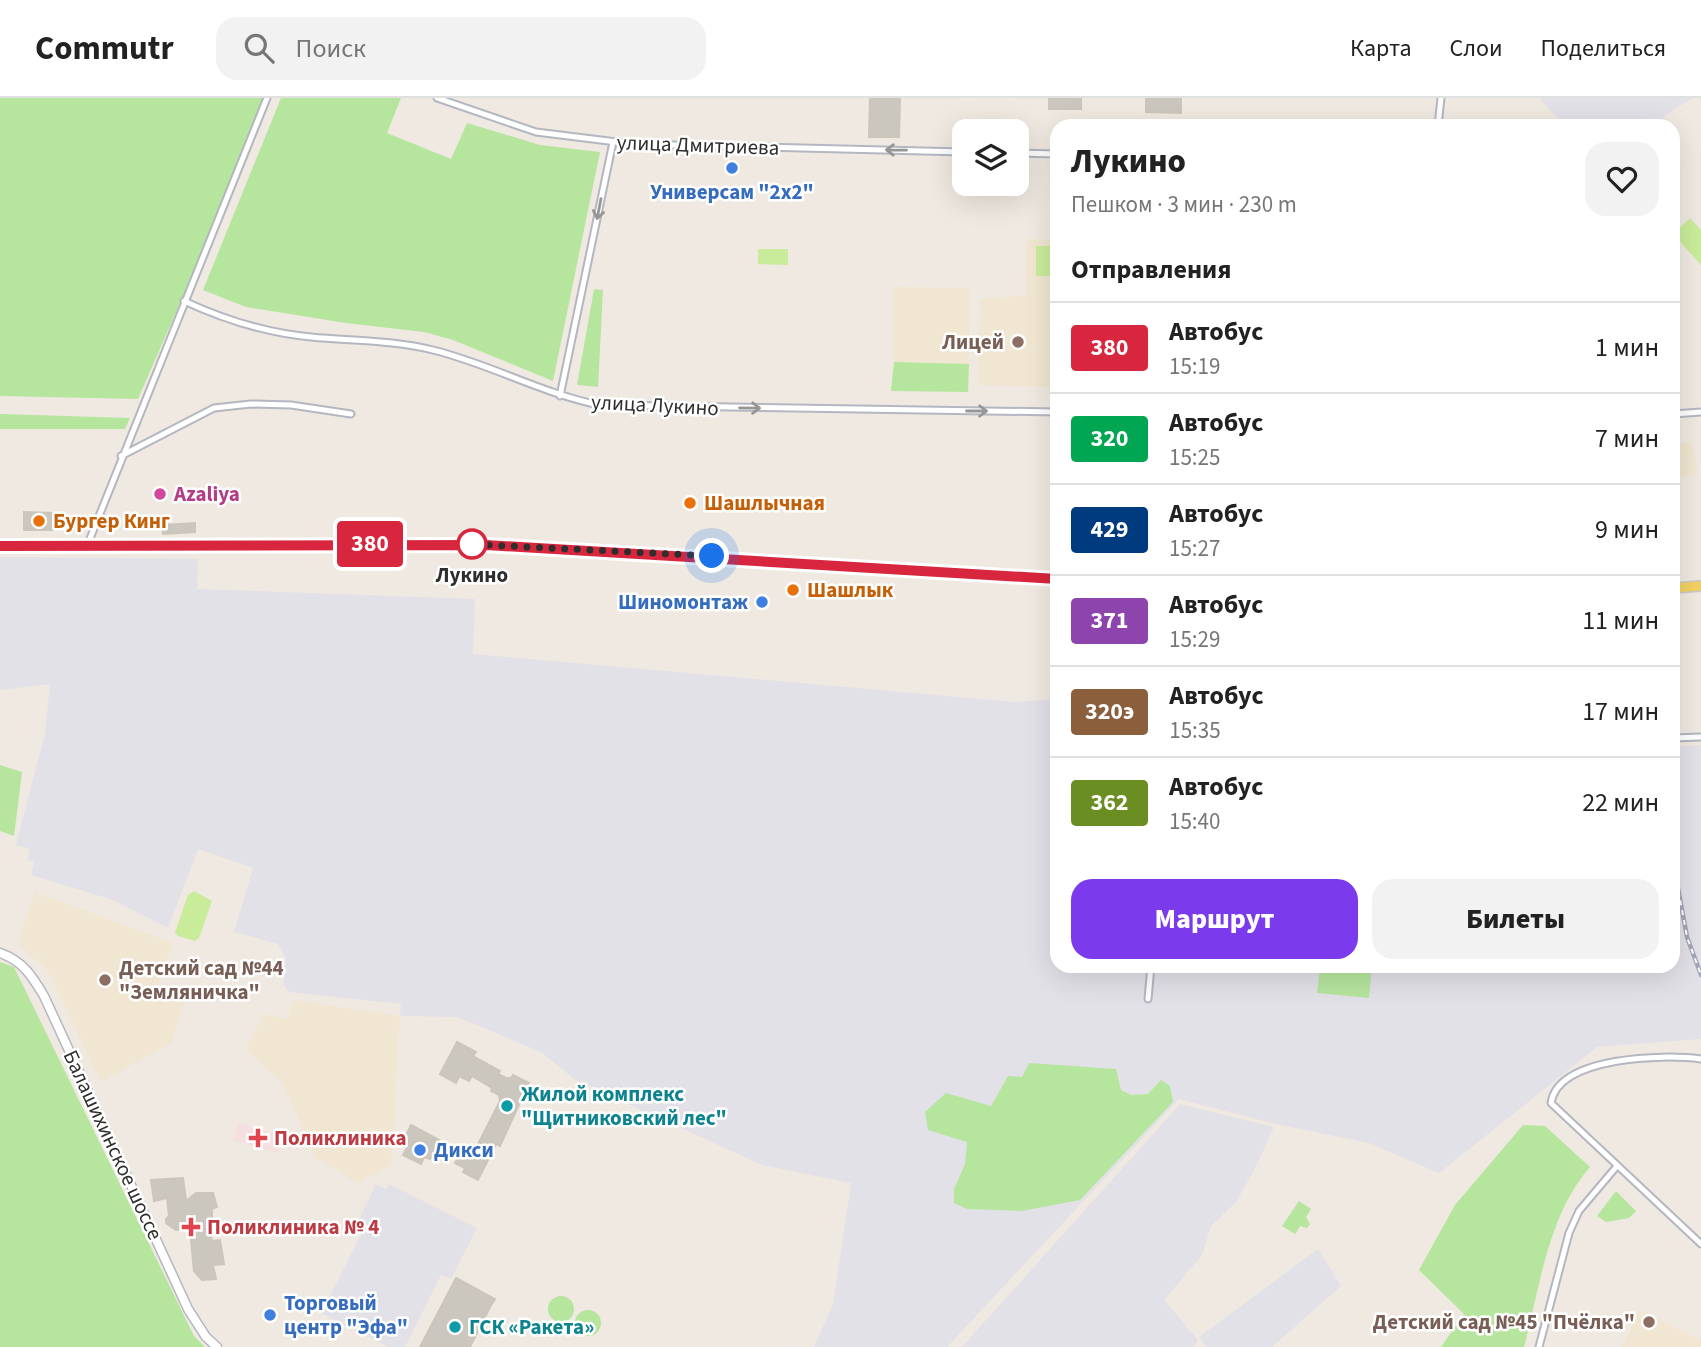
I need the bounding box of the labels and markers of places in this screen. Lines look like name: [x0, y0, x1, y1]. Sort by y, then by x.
marker: Универсам "2x2": [724, 160, 740, 176]
place label: Универсам "2x2": [650, 177, 814, 207]
place label: Лицей: [941, 327, 1004, 357]
marker: Лицей: [1010, 334, 1026, 350]
place label: Azaliya: [173, 479, 240, 509]
marker: Azaliya: [152, 486, 168, 502]
place label: Шашлычная: [704, 488, 825, 518]
marker: Шашлычная: [682, 495, 698, 511]
place label: Бургер Кинг: [53, 506, 170, 536]
marker: Бургер Кинг: [31, 513, 47, 529]
marker: Лукино: [457, 529, 487, 559]
place label: Лукино: [435, 560, 508, 590]
place label: Шашлык: [807, 575, 894, 605]
marker: Шашлык: [785, 582, 801, 598]
place label: Шиномонтаж: [618, 587, 748, 617]
marker: Шиномонтаж: [754, 594, 770, 610]
place label: Детский сад №44 "Земляничка": [119, 953, 284, 1007]
marker: Детский сад №44 "Земляничка": [97, 972, 113, 988]
place label: Жилой комплекс "Щитниковский лес": [521, 1079, 727, 1133]
marker: Жилой комплекс "Щитниковский лес": [499, 1098, 515, 1114]
place label: Поликлиника: [274, 1123, 406, 1153]
marker: Поликлиника: [248, 1128, 268, 1148]
place label: Дикси: [434, 1135, 494, 1165]
marker: Дикси: [412, 1142, 428, 1158]
place label: Поликлиника № 4: [207, 1212, 379, 1242]
marker: Поликлиника № 4: [181, 1217, 201, 1237]
place label: Торговый центр "Эфа": [284, 1288, 408, 1342]
marker: Торговый центр "Эфа": [262, 1307, 278, 1323]
place label: Детский сад №45 "Пчёлка": [1373, 1307, 1635, 1337]
place label: ГСК «Ракета»: [469, 1312, 594, 1342]
marker: Детский сад №45 "Пчёлка": [1641, 1314, 1657, 1330]
marker: ГСК «Ракета»: [447, 1319, 463, 1335]

